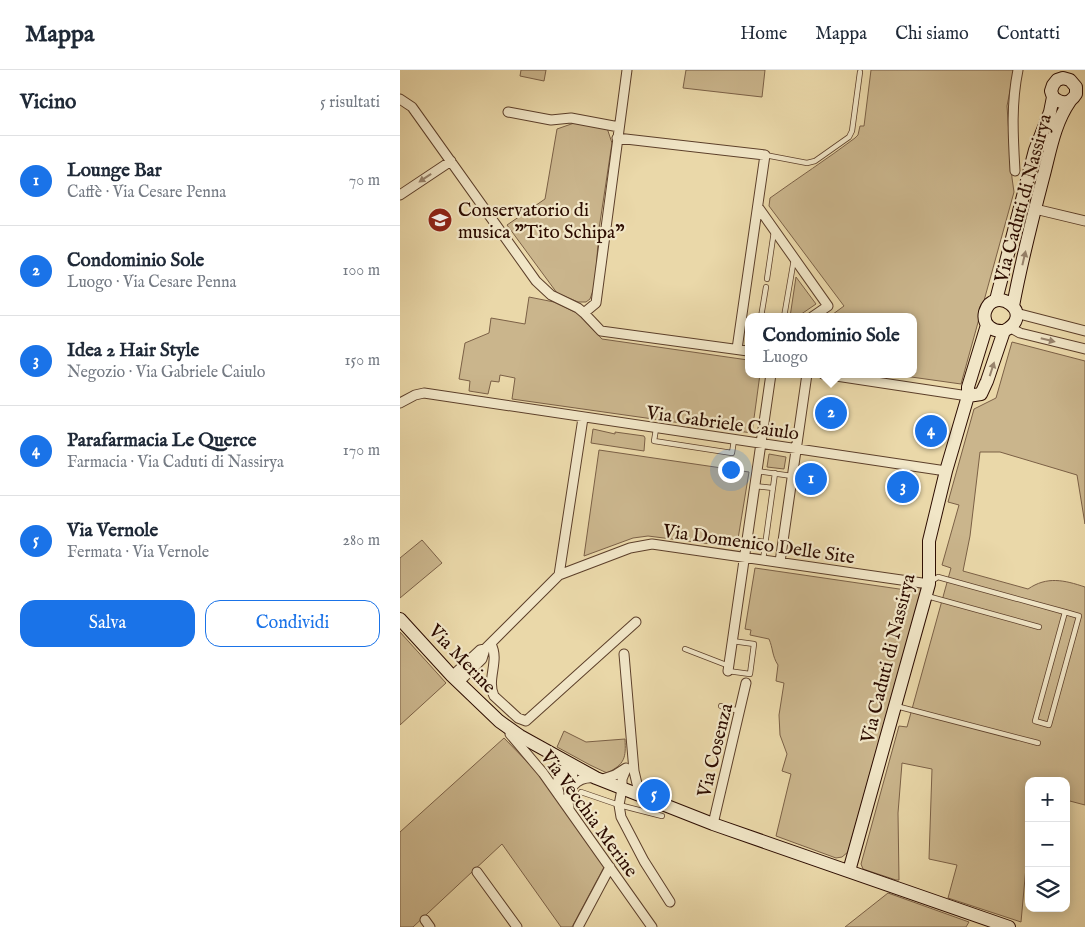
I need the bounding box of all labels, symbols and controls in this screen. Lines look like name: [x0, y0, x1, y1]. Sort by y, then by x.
text: Mappa: [25, 19, 94, 50]
text: Home: [740, 23, 787, 46]
text: Mappa: [815, 23, 867, 46]
text: Chi siamo: [895, 23, 969, 46]
text: Contatti: [997, 23, 1060, 46]
text: Vicino: [20, 89, 76, 116]
text: 5 risultati: [320, 93, 380, 113]
street label: Via Caduti di Nassirya: [990, 111, 1058, 286]
text: Lounge Bar: [67, 159, 162, 183]
text: 1: [33, 171, 39, 191]
text: 70 m: [349, 171, 380, 191]
one-way arrow: [419, 173, 432, 183]
text: Caffè · Via Cesare Penna: [67, 183, 226, 203]
place label: Conservatorio di musica "Tito Schipa": [458, 199, 625, 245]
school or university icon: Conservatorio di musica "Tito Schipa": [427, 207, 453, 233]
text: Condominio Sole: [67, 249, 204, 273]
one-way arrow: [1020, 251, 1028, 266]
text: 2: [32, 261, 40, 281]
text: 100 m: [343, 261, 380, 281]
text: Luogo · Via Cesare Penna: [67, 273, 237, 293]
popup: [745, 313, 917, 378]
text: Condominio Sole: [762, 324, 900, 348]
one-way arrow: [1040, 336, 1055, 344]
text: Idea 2 Hair Style: [67, 339, 199, 363]
text: Luogo: [762, 348, 808, 368]
text: 3: [33, 351, 39, 371]
text: 150 m: [345, 351, 380, 371]
one-way arrow: [988, 361, 996, 376]
text: Negozio · Via Gabriele Caiulo: [67, 363, 265, 383]
pin: 2: [815, 394, 847, 432]
street label: Via Gabriele Caiulo: [644, 401, 801, 447]
pin: 4: [915, 412, 947, 450]
text: Parafarmacia Le Querce: [67, 429, 256, 453]
text: 4: [32, 441, 40, 461]
text: 170 m: [343, 441, 380, 461]
text: Farmacia · Via Caduti di Nassirya: [67, 453, 284, 473]
your location: [718, 457, 744, 483]
pin: 1: [795, 460, 827, 498]
pin: 3: [887, 468, 919, 506]
text: Via Vernole: [67, 519, 158, 543]
street label: Via Domenico Delle Site: [660, 519, 856, 570]
text: 5: [33, 531, 39, 551]
text: 280 m: [343, 531, 380, 551]
text: Fermata · Via Vernole: [67, 543, 209, 563]
street label: Via Caduti di Nassirya: [856, 571, 922, 747]
button: Salva: [20, 600, 195, 647]
button: Condividi: [205, 600, 380, 647]
street label: Via Merine: [422, 619, 501, 699]
street label: Via Cosenza: [692, 700, 739, 801]
street label: Via Vecchia Merine: [534, 745, 643, 883]
pin: 5: [638, 776, 670, 814]
map controls: [1025, 777, 1070, 912]
button: +: [1025, 777, 1070, 822]
button: −: [1025, 822, 1070, 867]
button: layers: [1025, 867, 1070, 912]

